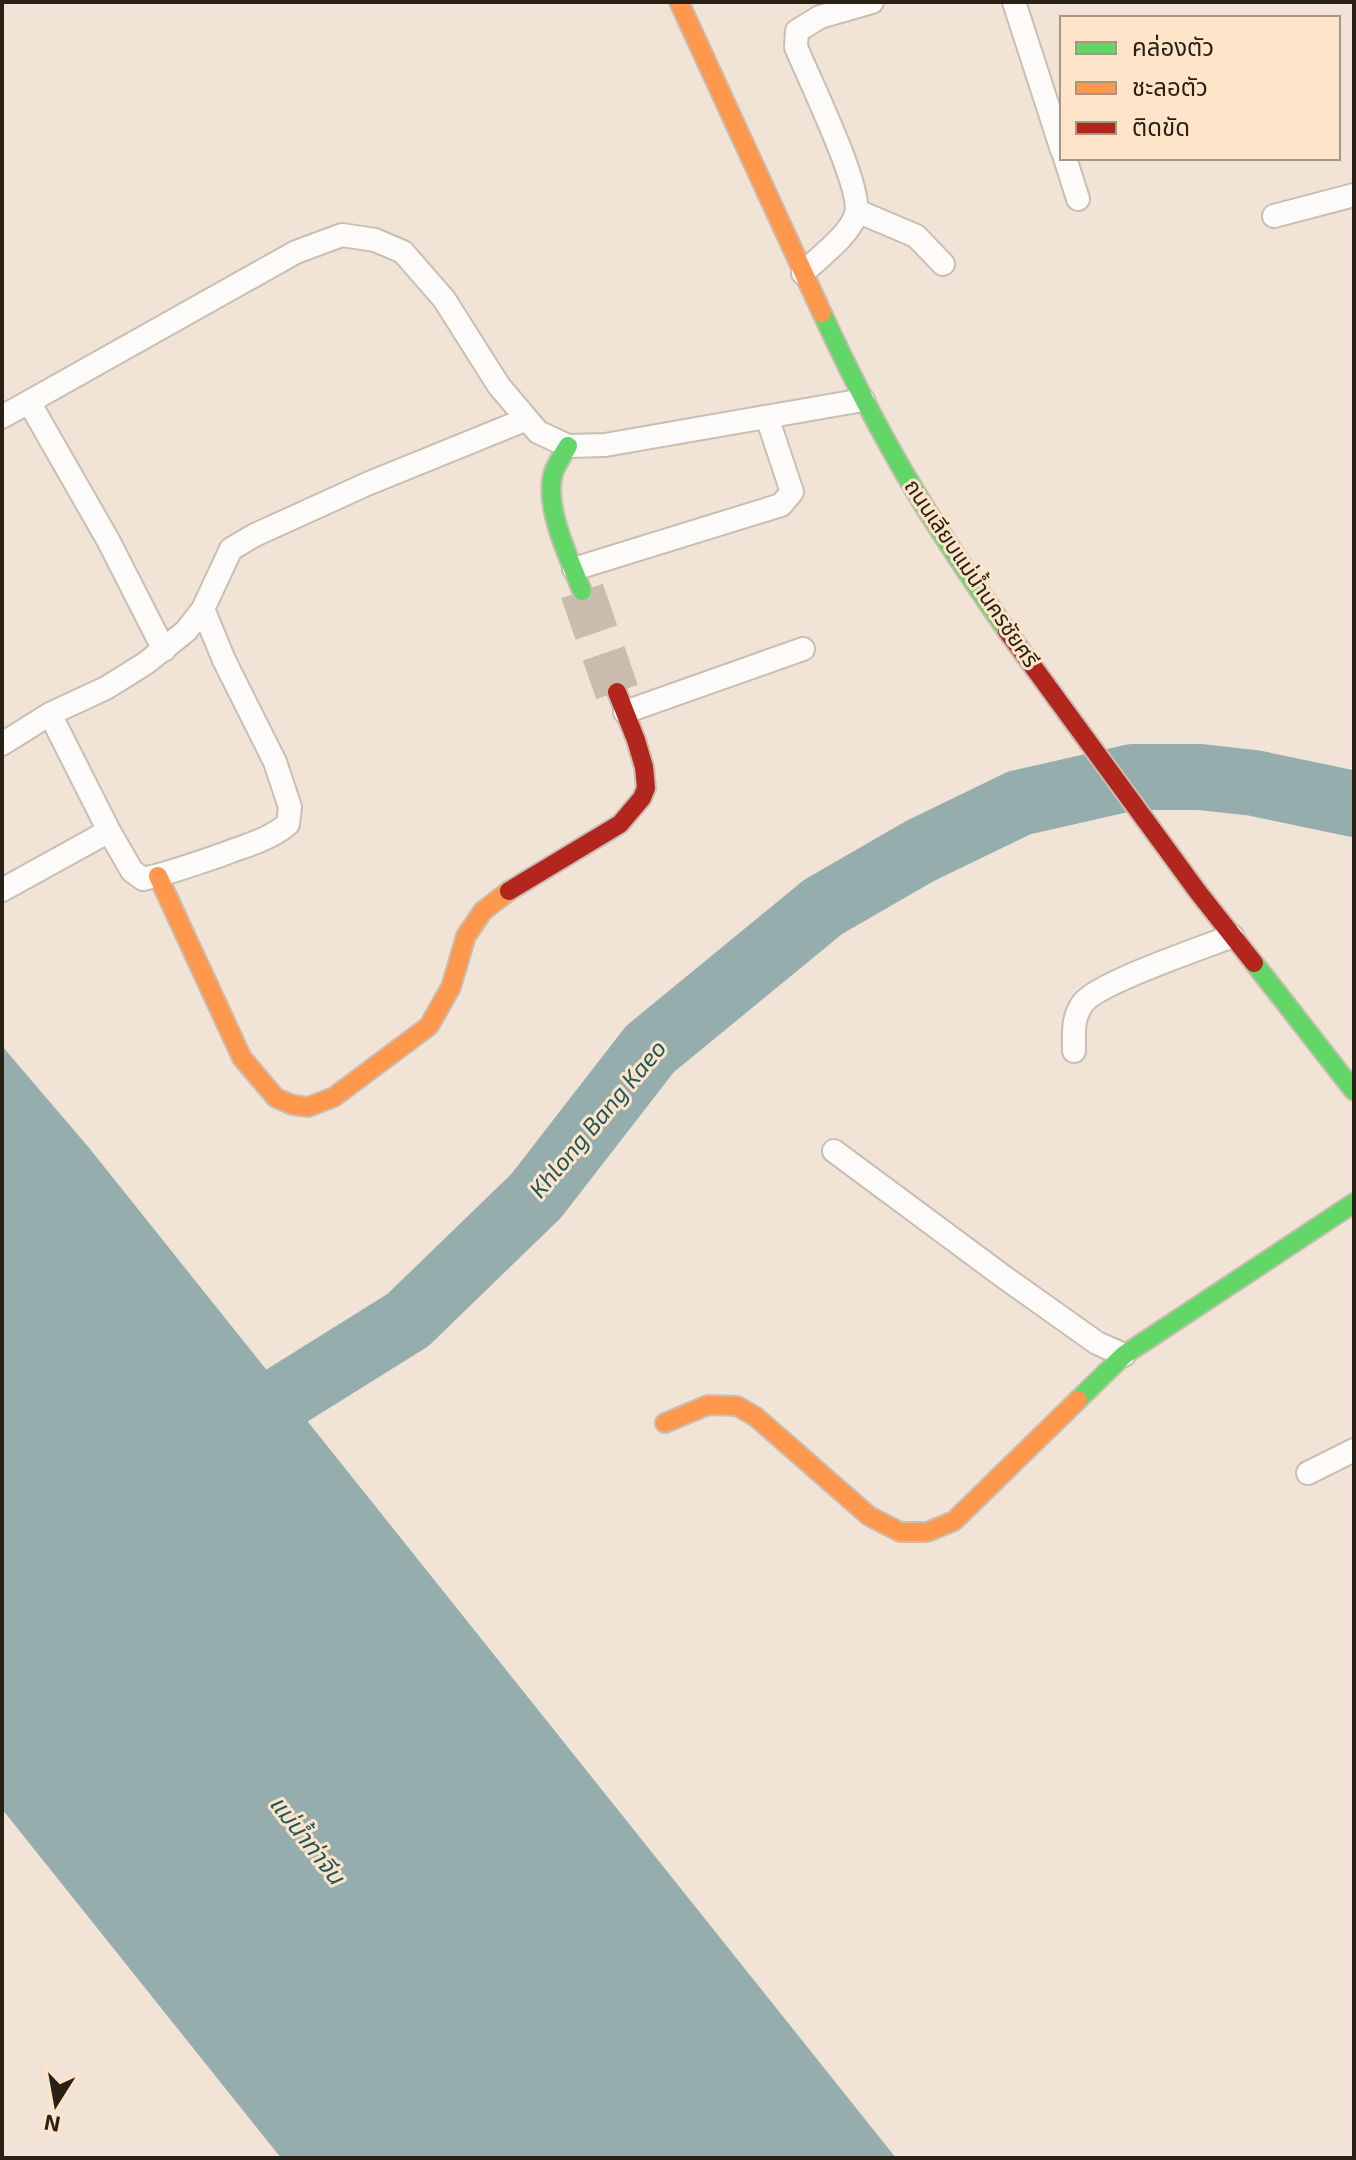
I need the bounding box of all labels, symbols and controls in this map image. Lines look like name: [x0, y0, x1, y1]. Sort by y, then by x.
legend: [1060, 16, 1340, 160]
text: คล่องตัว: [1132, 32, 1214, 61]
text: ชะลอตัว: [1132, 72, 1208, 101]
text: ติดขัด: [1132, 112, 1190, 141]
street label: ถนนเลียบแม่น้ำนครชัยศรี: [900, 473, 1046, 671]
water label: Khlong Bang Kaeo: [522, 1033, 671, 1203]
water label: แม่น้ำท่าจีน: [265, 1788, 353, 1890]
north arrow: [16, 2064, 96, 2144]
text: N: [42, 2110, 62, 2139]

